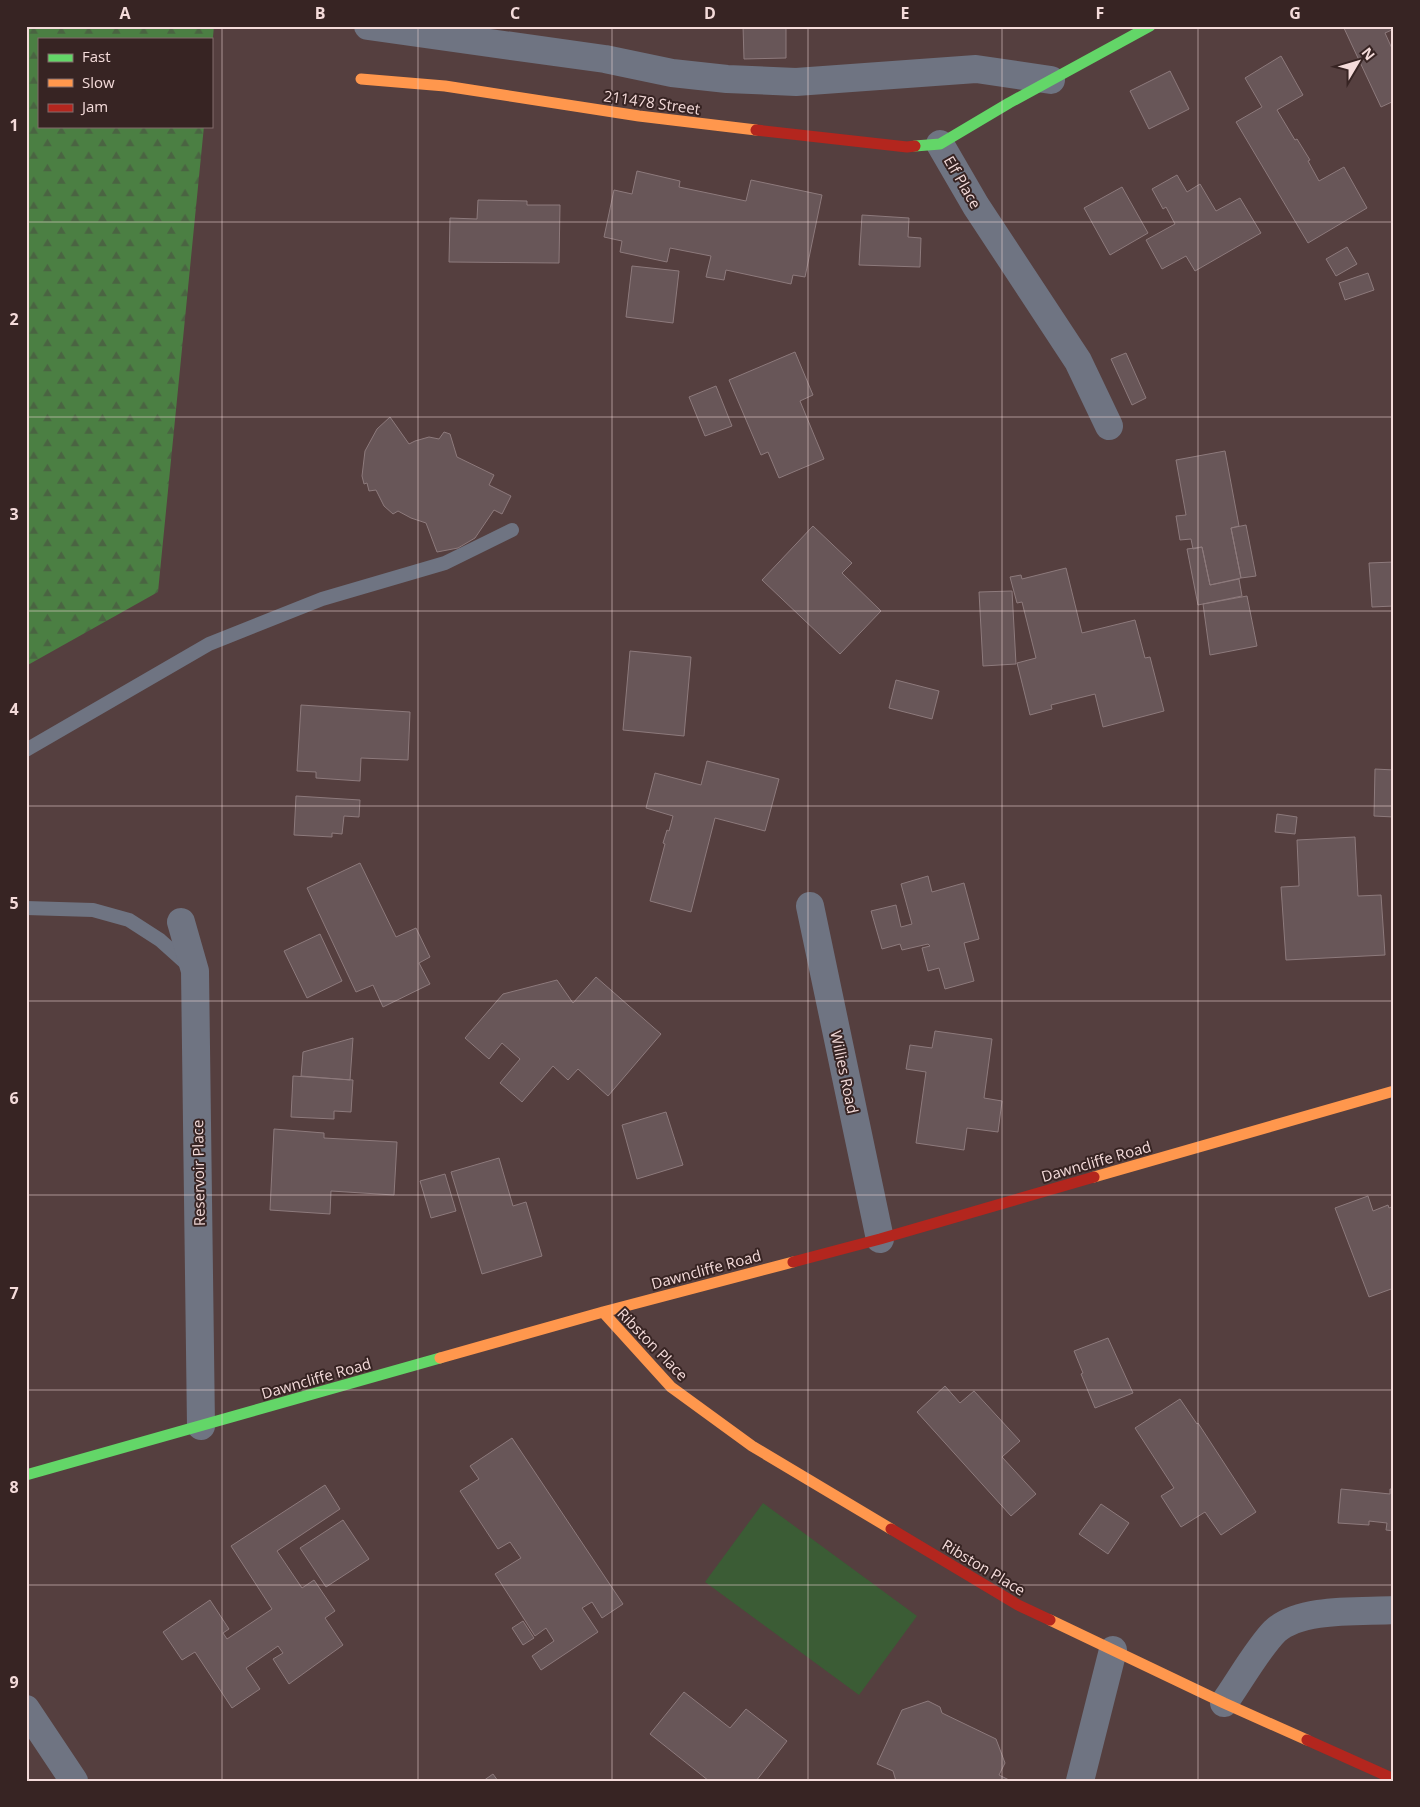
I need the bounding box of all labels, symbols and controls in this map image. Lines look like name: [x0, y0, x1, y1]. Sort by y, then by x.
text: A: [119, 2, 131, 24]
text: B: [315, 2, 325, 24]
text: C: [510, 2, 520, 24]
text: D: [704, 2, 716, 24]
text: E: [901, 2, 910, 24]
text: F: [1096, 2, 1104, 24]
text: G: [1289, 2, 1301, 24]
legend: [38, 38, 212, 128]
north arrow: [1332, 38, 1382, 88]
text: N: [1358, 43, 1380, 64]
text: Fast: [82, 46, 111, 66]
text: Slow: [82, 72, 115, 92]
street label: 211478 Street: [602, 85, 702, 119]
text: Jam: [80, 96, 108, 116]
text: 1: [9, 114, 19, 136]
street label: Elf Place: [940, 152, 986, 212]
text: 2: [9, 308, 19, 330]
text: 3: [9, 503, 19, 525]
text: 4: [9, 698, 19, 720]
text: 5: [9, 892, 19, 914]
street label: Willies Road: [826, 1029, 864, 1115]
text: 6: [9, 1087, 19, 1109]
street label: Reservoir Place: [187, 1120, 209, 1226]
street label: Dawncliffe Road: [1039, 1136, 1153, 1186]
street label: Dawncliffe Road: [649, 1245, 763, 1293]
text: 7: [9, 1282, 19, 1304]
street label: Ribston Place: [613, 1303, 693, 1385]
street label: Dawncliffe Road: [259, 1353, 373, 1403]
text: 8: [9, 1476, 19, 1498]
street label: Ribston Place: [939, 1534, 1029, 1600]
text: 9: [9, 1671, 19, 1693]

